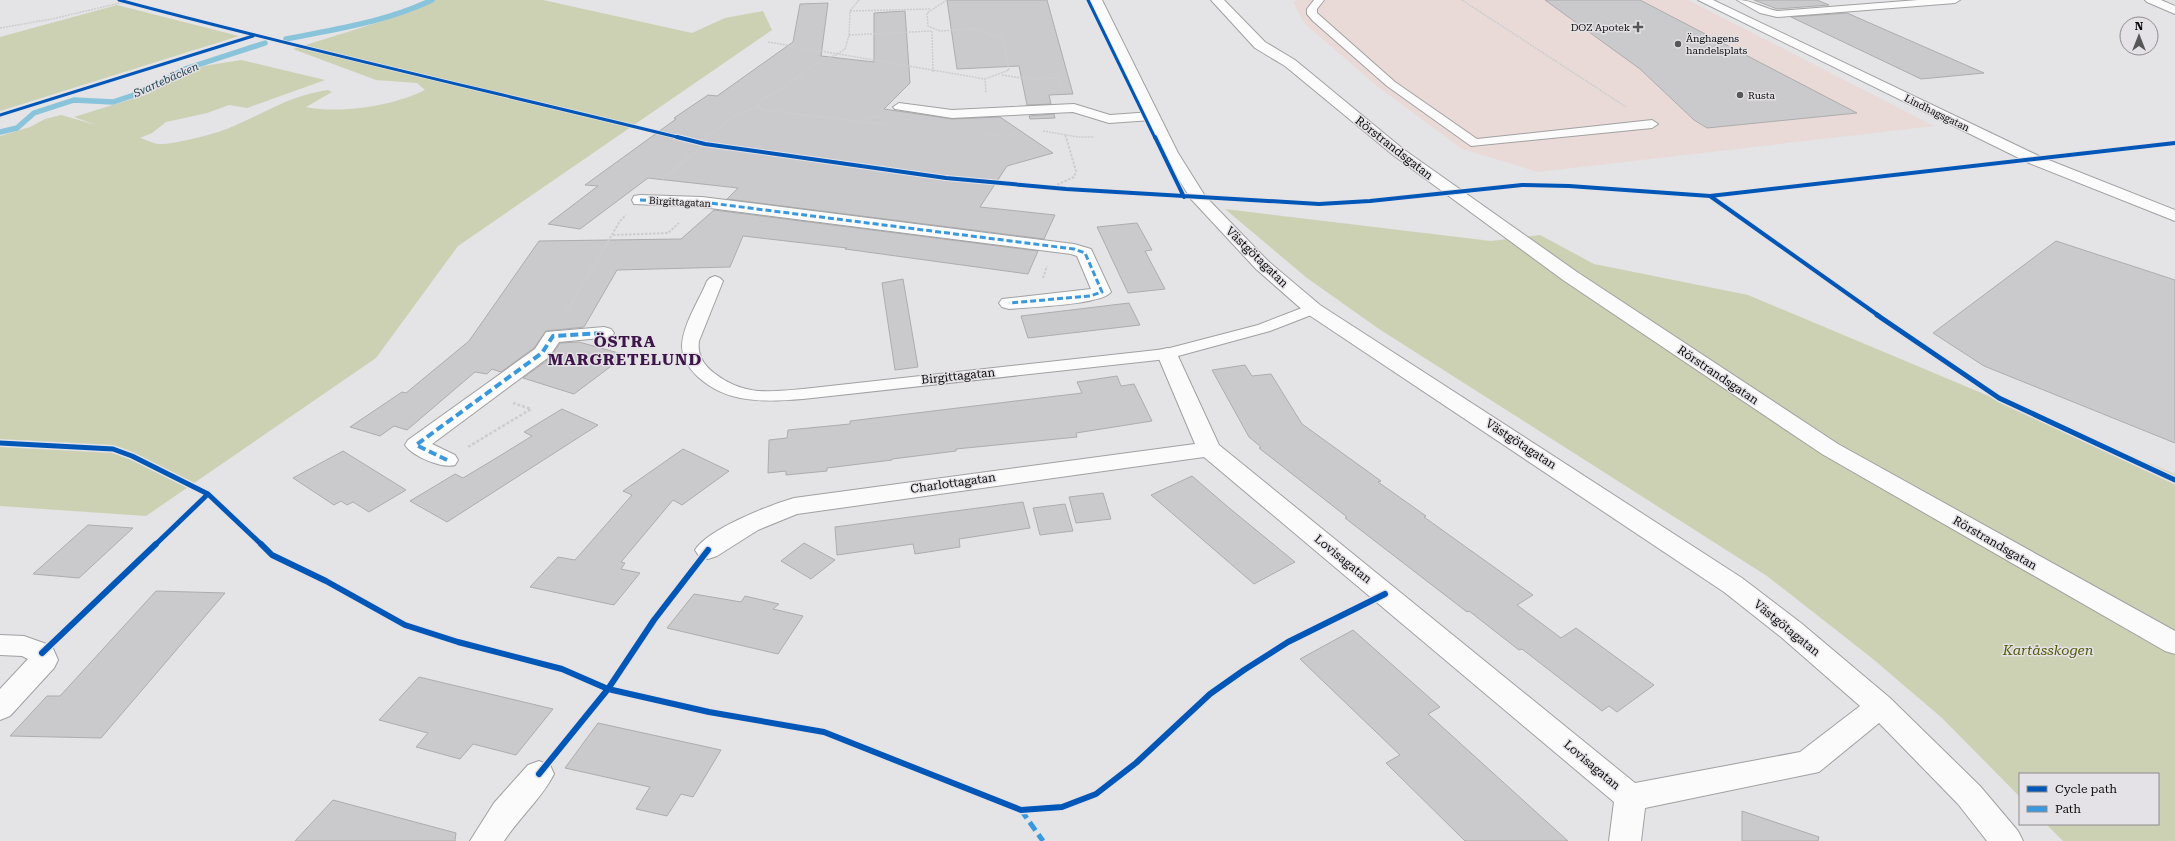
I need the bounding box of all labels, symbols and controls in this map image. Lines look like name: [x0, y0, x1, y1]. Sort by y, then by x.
north arrow: [2119, 16, 2159, 56]
text: N: [2135, 20, 2144, 33]
place label: DOZ Apotek: [1571, 22, 1631, 33]
marker: DOZ Apotek: [1633, 22, 1643, 32]
place label: Änghagens handelsplats: [1686, 33, 1748, 56]
marker: Änghagens handelsplats: [1673, 39, 1683, 49]
water label: Svartebäcken: [130, 60, 201, 101]
marker: Rusta: [1735, 90, 1745, 100]
place label: Rusta: [1748, 90, 1775, 101]
street label: Lindhagsgatan: [1903, 93, 1972, 134]
street label: Rörstrandsgatan: [1352, 113, 1436, 183]
street label: Birgittagatan: [649, 195, 712, 209]
street label: Västgötagatan: [1223, 224, 1291, 290]
district label: ÖSTRA MARGRETELUND: [548, 332, 702, 369]
street label: Rörstrandsgatan: [1675, 343, 1761, 407]
street label: Birgittagatan: [920, 365, 996, 387]
street label: Västgötagatan: [1483, 416, 1559, 472]
street label: Charlottagatan: [909, 470, 997, 496]
street label: Rörstrandsgatan: [1950, 513, 2040, 573]
street label: Lovisagatan: [1312, 532, 1375, 586]
street label: Västgötagatan: [1751, 597, 1823, 659]
park label: Kartåsskogen: [2002, 642, 2094, 658]
street label: Lovisagatan: [1561, 737, 1623, 793]
legend: [2019, 773, 2159, 825]
text: Cycle path: [2055, 782, 2117, 796]
text: Path: [2055, 802, 2081, 816]

